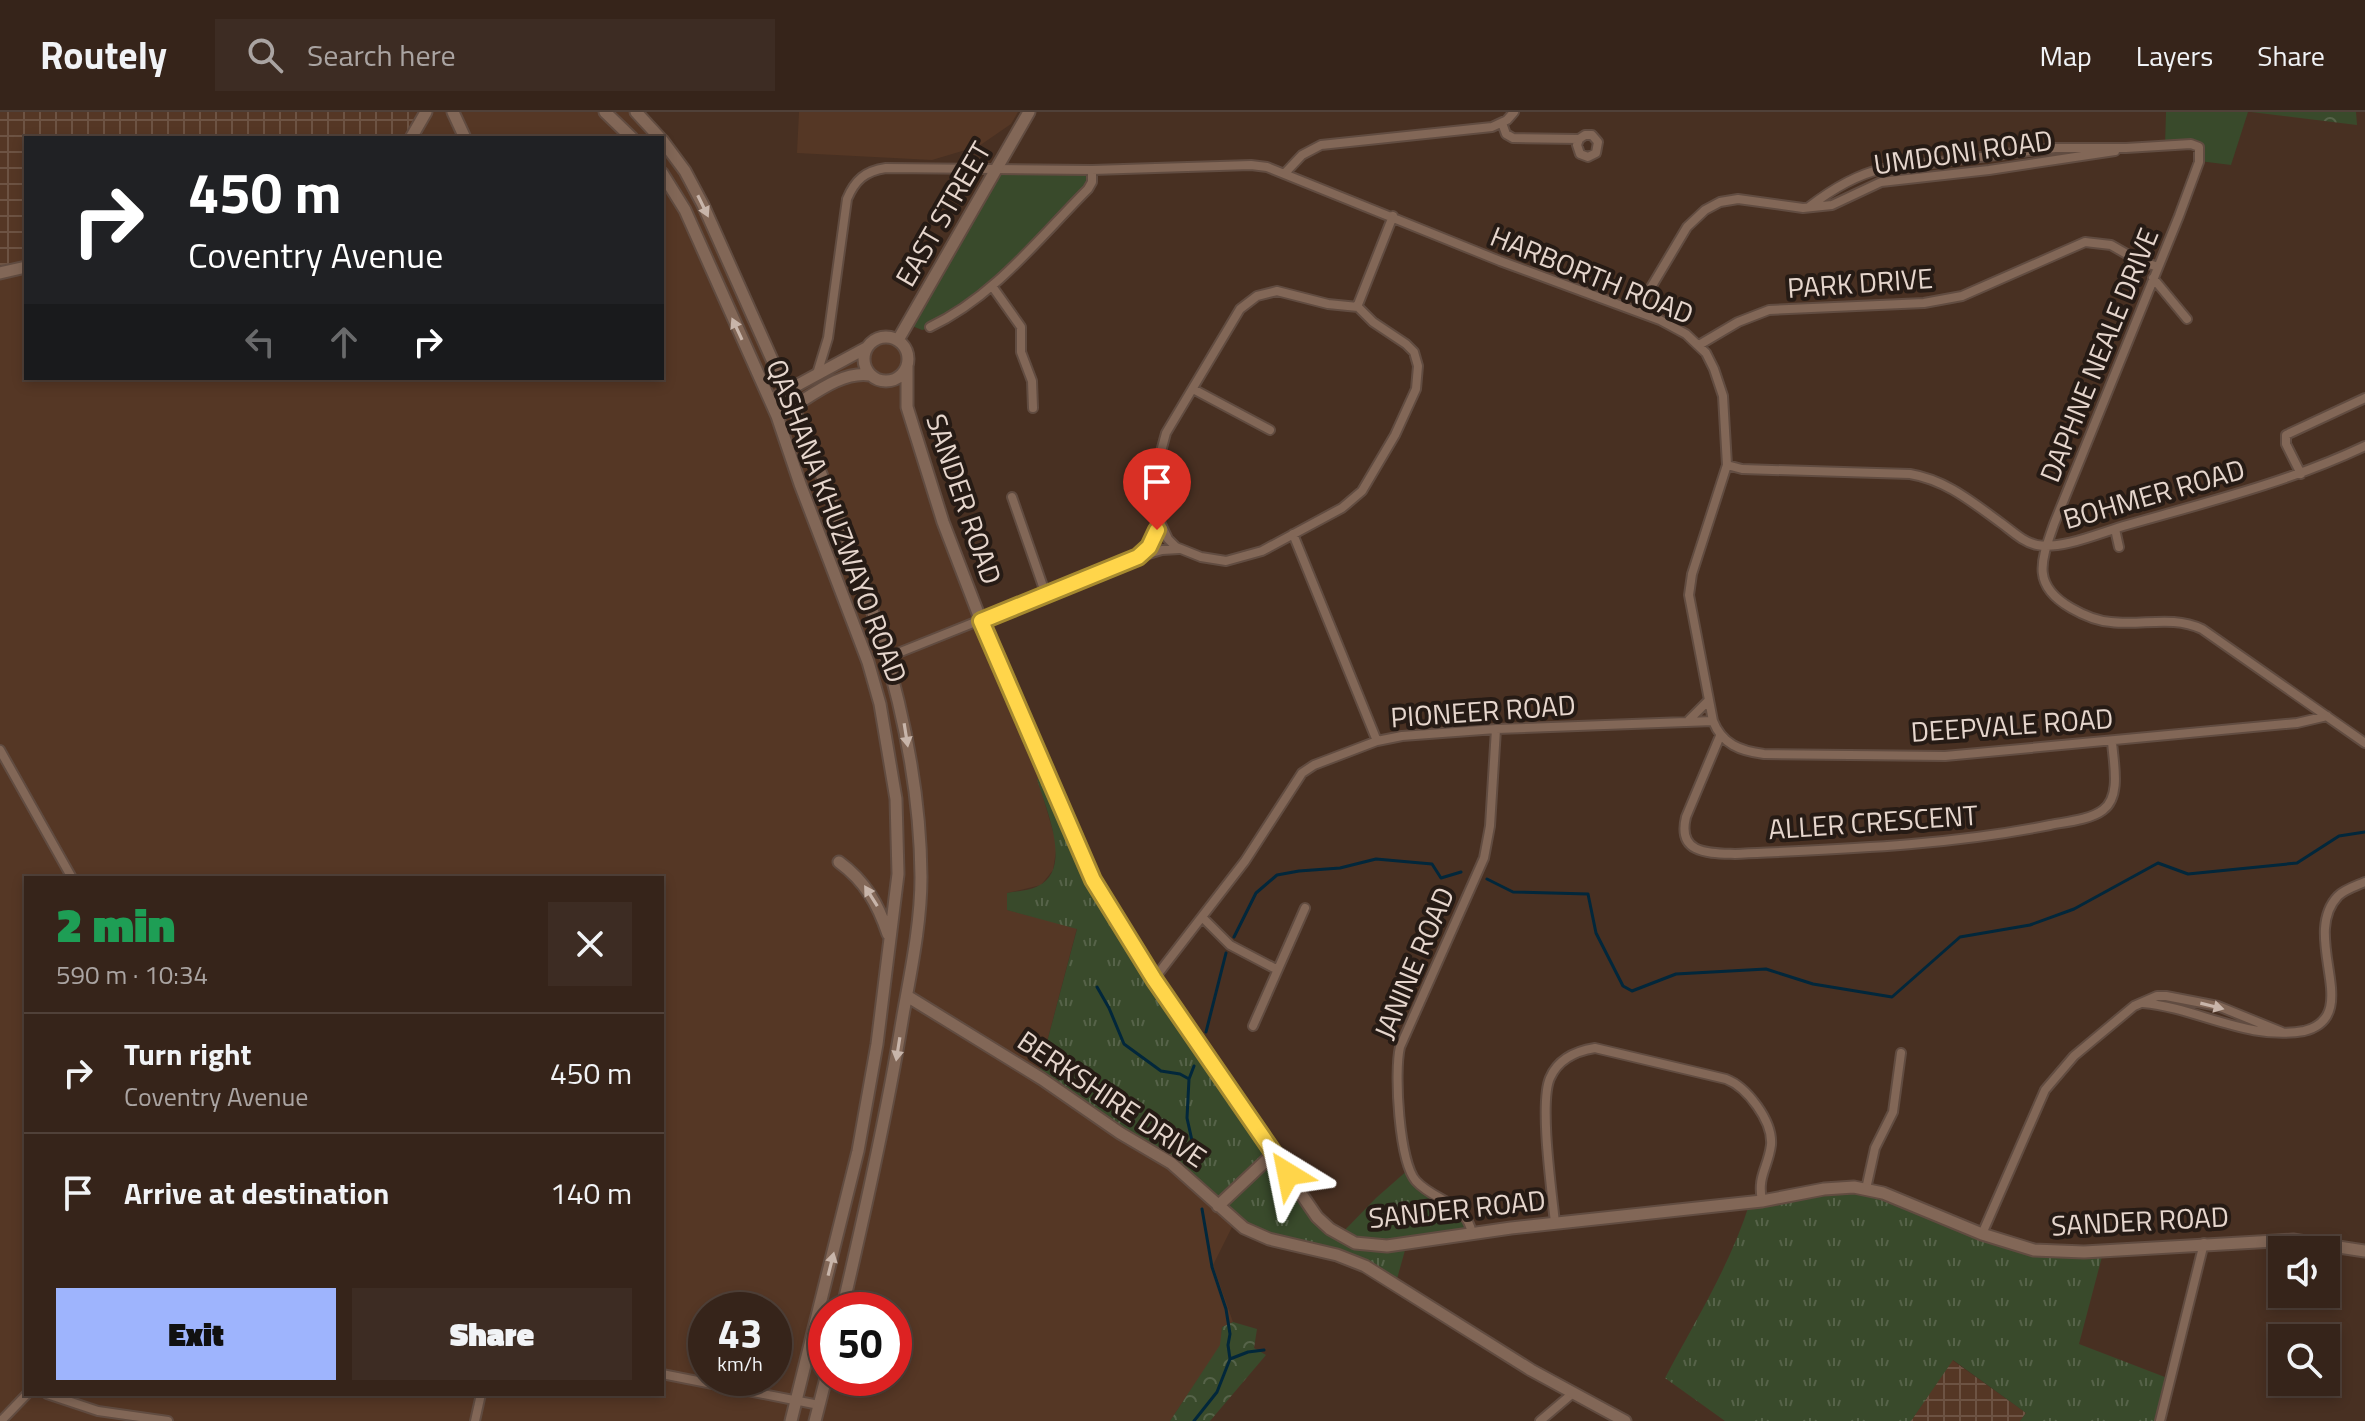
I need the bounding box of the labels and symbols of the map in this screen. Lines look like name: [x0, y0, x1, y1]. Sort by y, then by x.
street label: UMDONI ROAD: [1871, 118, 2055, 185]
street label: EAST STREET: [884, 133, 1002, 294]
one-way arrow: [696, 195, 710, 218]
street label: HARBORTH ROAD: [1484, 214, 1700, 335]
street label: DAPHNE NEALE DRIVE: [2028, 221, 2169, 488]
street label: PARK DRIVE: [1786, 256, 1934, 309]
one-way arrow: [730, 318, 744, 341]
street label: QASHANA KHUZWAYO ROAD: [756, 353, 919, 689]
street label: SANDER ROAD: [915, 408, 1014, 590]
street label: BOHMER ROAD: [2058, 447, 2250, 540]
pin: [1123, 448, 1191, 530]
street label: PIONEER ROAD: [1389, 683, 1577, 738]
street label: DEEPVALE ROAD: [1909, 696, 2115, 753]
one-way arrow: [900, 723, 913, 748]
street label: ALLER CRESCENT: [1767, 793, 1979, 850]
street label: JANINE ROAD: [1362, 880, 1465, 1045]
one-way arrow: [864, 885, 878, 907]
one-way arrow: [2200, 1000, 2225, 1012]
street label: BERKSHIRE DRIVE: [1009, 1019, 1215, 1178]
one-way arrow: [891, 1037, 903, 1062]
position arrow: [1246, 1132, 1330, 1216]
street label: SANDER ROAD: [1366, 1178, 1548, 1239]
street label: SANDER ROAD: [2050, 1194, 2230, 1247]
one-way arrow: [825, 1251, 837, 1276]
speed limit sign: 50: [808, 1292, 912, 1396]

